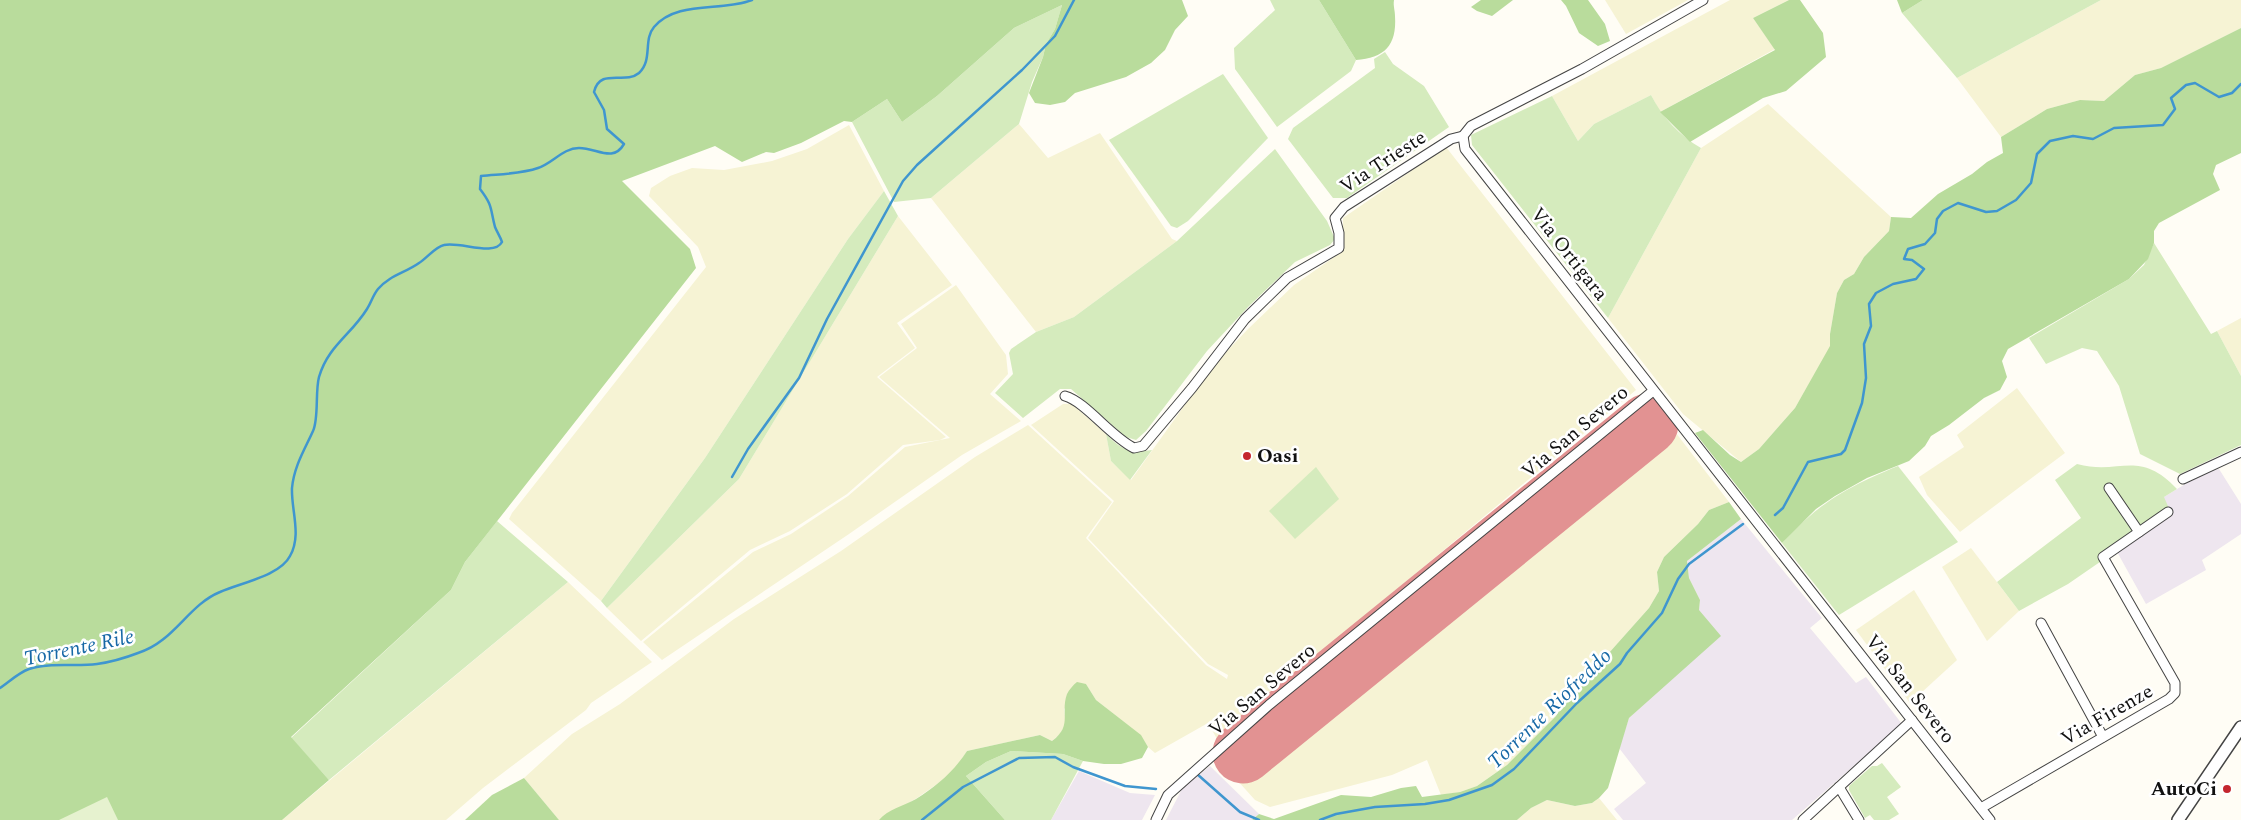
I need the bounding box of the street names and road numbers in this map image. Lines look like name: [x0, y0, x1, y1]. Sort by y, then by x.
street label: Via Trieste: [1334, 123, 1432, 201]
street label: Via Ortigara: [1523, 201, 1615, 307]
street label: Via San Severo: [1515, 378, 1635, 486]
street label: Via San Severo: [1858, 628, 1962, 750]
street label: Via San Severo: [1202, 636, 1322, 744]
street label: Via Firenze: [2055, 676, 2159, 754]

